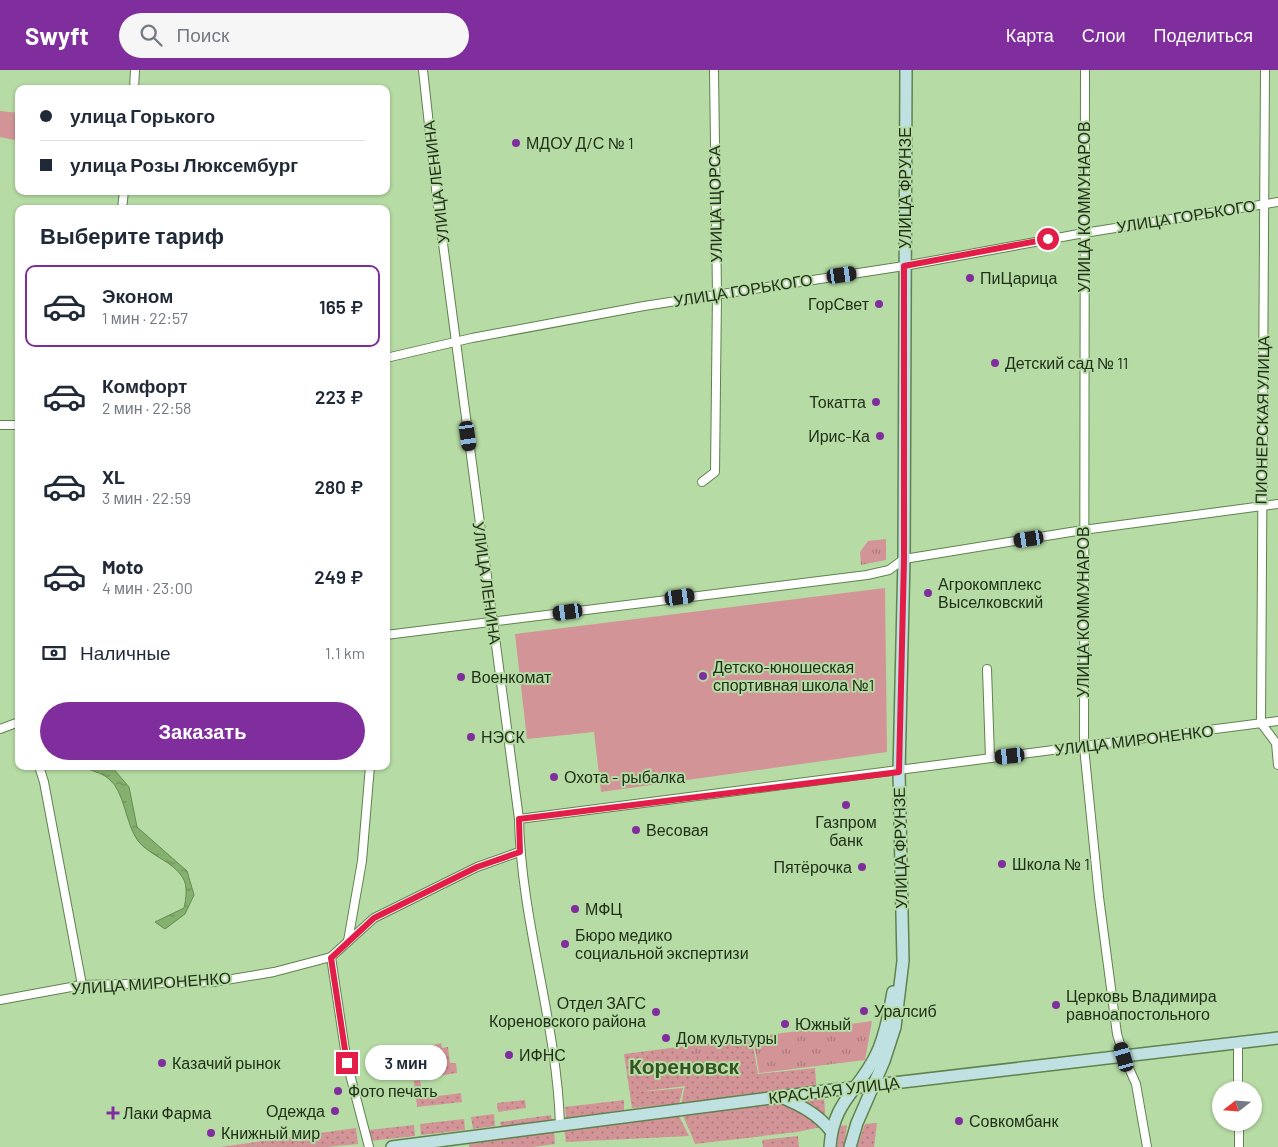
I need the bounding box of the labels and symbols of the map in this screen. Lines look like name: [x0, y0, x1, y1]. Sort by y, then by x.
street label: УЛИЦА ЛЕНИНА: [418, 119, 452, 245]
street label: УЛИЦА КОММУНАРОВ: [1074, 121, 1093, 293]
street label: УЛИЦА ФРУНЗЕ: [895, 127, 914, 249]
place label: МДОУ Д/С № 1: [526, 133, 634, 152]
marker: МДОУ Д/С № 1: [510, 137, 522, 149]
street label: УЛИЦА ЩОРСА: [704, 145, 725, 263]
street label: УЛИЦА ГОРЬКОГО: [1115, 195, 1257, 236]
route start: [1037, 228, 1059, 250]
car: [826, 265, 857, 285]
place label: ПиЦарица: [980, 268, 1058, 287]
street label: УЛИЦА ГОРЬКОГО: [672, 269, 814, 310]
marker: ПиЦарица: [964, 272, 976, 284]
place label: ГорСвет: [808, 294, 870, 313]
marker: ГорСвет: [873, 298, 885, 310]
street label: ПИОНЕРСКАЯ УЛИЦА: [1251, 335, 1272, 504]
place label: Детский сад № 11: [1005, 353, 1128, 372]
marker: Детский сад № 11: [989, 357, 1001, 369]
place label: Токатта: [809, 392, 866, 411]
marker: Токатта: [870, 396, 882, 408]
car: [458, 420, 477, 452]
place label: Ирис-Ка: [808, 426, 870, 445]
marker: Ирис-Ка: [874, 430, 886, 442]
street label: УЛИЦА ЛЕНИНА: [469, 520, 506, 646]
street label: УЛИЦА КОММУНАРОВ: [1073, 526, 1092, 698]
car: [1013, 529, 1044, 549]
place label: Агрокомплекс Выселковский: [938, 574, 1043, 611]
car: [664, 587, 695, 607]
marker: Агрокомплекс Выселковский: [922, 587, 934, 599]
car: [552, 602, 583, 622]
place label: Детско-юношеская спортивная школа №1: [713, 657, 874, 694]
place label: Военкомат: [471, 667, 552, 686]
marker: Детско-юношеская спортивная школа №1: [697, 670, 709, 682]
marker: Военкомат: [455, 671, 467, 683]
street label: УЛИЦА МИРОНЕНКО: [1053, 720, 1215, 759]
place label: НЭСК: [481, 727, 526, 746]
marker: НЭСК: [465, 731, 477, 743]
car: [994, 747, 1025, 765]
place label: Охота - рыбалка: [564, 767, 685, 786]
marker: Охота - рыбалка: [548, 771, 560, 783]
street label: УЛИЦА ФРУНЗЕ: [889, 787, 910, 909]
marker: Газпром банк: [840, 799, 852, 811]
place label: Газпром банк: [815, 812, 877, 849]
place label: Весовая: [646, 820, 709, 839]
marker: Весовая: [630, 824, 642, 836]
place label: Школа № 1: [1012, 854, 1090, 873]
place label: Пятёрочка: [774, 857, 852, 876]
marker: Школа № 1: [996, 858, 1008, 870]
marker: Пятёрочка: [856, 861, 868, 873]
place label: МФЦ: [585, 899, 622, 918]
marker: МФЦ: [569, 903, 581, 915]
place label: Бюро медико социальной экспертизи: [575, 925, 749, 962]
marker: Бюро медико социальной экспертизи: [559, 938, 571, 950]
street label: УЛИЦА МИРОНЕНКО: [70, 967, 232, 998]
place label: Церковь Владимира равноапостольного: [1066, 986, 1217, 1023]
place label: Отдел ЗАГС Кореновского района: [489, 993, 646, 1030]
marker: Церковь Владимира равноапостольного: [1050, 999, 1062, 1011]
place label: Уралсиб: [874, 1001, 937, 1020]
marker: Уралсиб: [858, 1005, 870, 1017]
marker: Отдел ЗАГС Кореновского района: [650, 1006, 662, 1018]
place label: Южный: [795, 1014, 851, 1033]
marker: Южный: [779, 1018, 791, 1030]
place label: Дом культуры: [676, 1028, 777, 1047]
marker: Дом культуры: [660, 1032, 672, 1044]
car: [1112, 1041, 1135, 1073]
place label: ИФНС: [519, 1045, 566, 1064]
callout: 3 мин: [364, 1046, 447, 1080]
marker: ИФНС: [503, 1049, 515, 1061]
route end: [336, 1052, 358, 1074]
place label: Казачий рынок: [172, 1053, 281, 1072]
district label: Кореновск: [629, 1053, 740, 1078]
marker: Казачий рынок: [156, 1057, 168, 1069]
street label: КРАСНАЯ УЛИЦА: [767, 1072, 901, 1107]
place label: Фото печать: [348, 1081, 438, 1100]
north arrow: [1212, 1081, 1262, 1131]
marker: Фото печать: [332, 1085, 344, 1097]
place label: Одежда: [266, 1101, 325, 1120]
place label: Лаки Фарма: [123, 1103, 211, 1122]
marker: Одежда: [329, 1105, 341, 1117]
marker: Лаки Фарма: [107, 1107, 119, 1119]
place label: Совкомбанк: [969, 1111, 1059, 1130]
marker: Совкомбанк: [953, 1115, 965, 1127]
place label: Книжный мир: [221, 1123, 320, 1142]
marker: Книжный мир: [205, 1127, 217, 1139]

